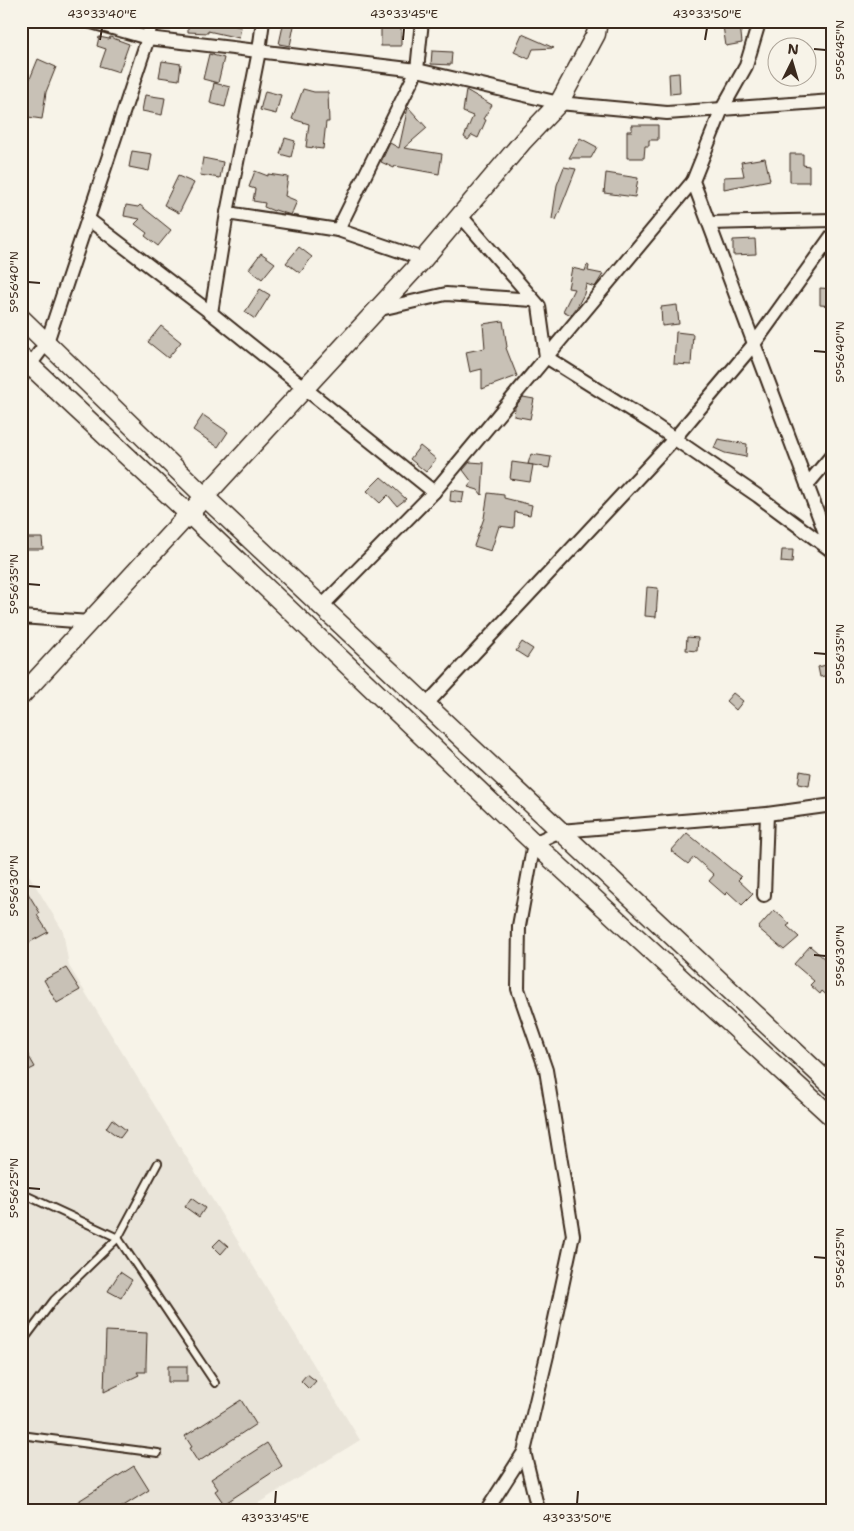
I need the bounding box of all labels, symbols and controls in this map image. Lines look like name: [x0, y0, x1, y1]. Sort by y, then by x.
text: 43°33'40"E: [67, 6, 137, 22]
text: 43°33'45"E: [370, 6, 438, 22]
text: 43°33'50"E: [672, 6, 742, 22]
text: 5°56'45"N: [832, 20, 848, 80]
north arrow: [766, 38, 816, 88]
text: N: [787, 40, 799, 58]
text: 5°56'40"N: [6, 251, 22, 313]
text: 5°56'40"N: [832, 321, 848, 383]
text: 5°56'35"N: [6, 554, 22, 614]
text: 5°56'35"N: [832, 624, 848, 684]
text: 5°56'30"N: [6, 855, 22, 917]
text: 5°56'30"N: [832, 925, 848, 987]
text: 5°56'25"N: [6, 1158, 22, 1218]
text: 5°56'25"N: [832, 1228, 848, 1288]
text: 43°33'45"E: [241, 1510, 309, 1526]
text: 43°33'50"E: [542, 1510, 612, 1526]

